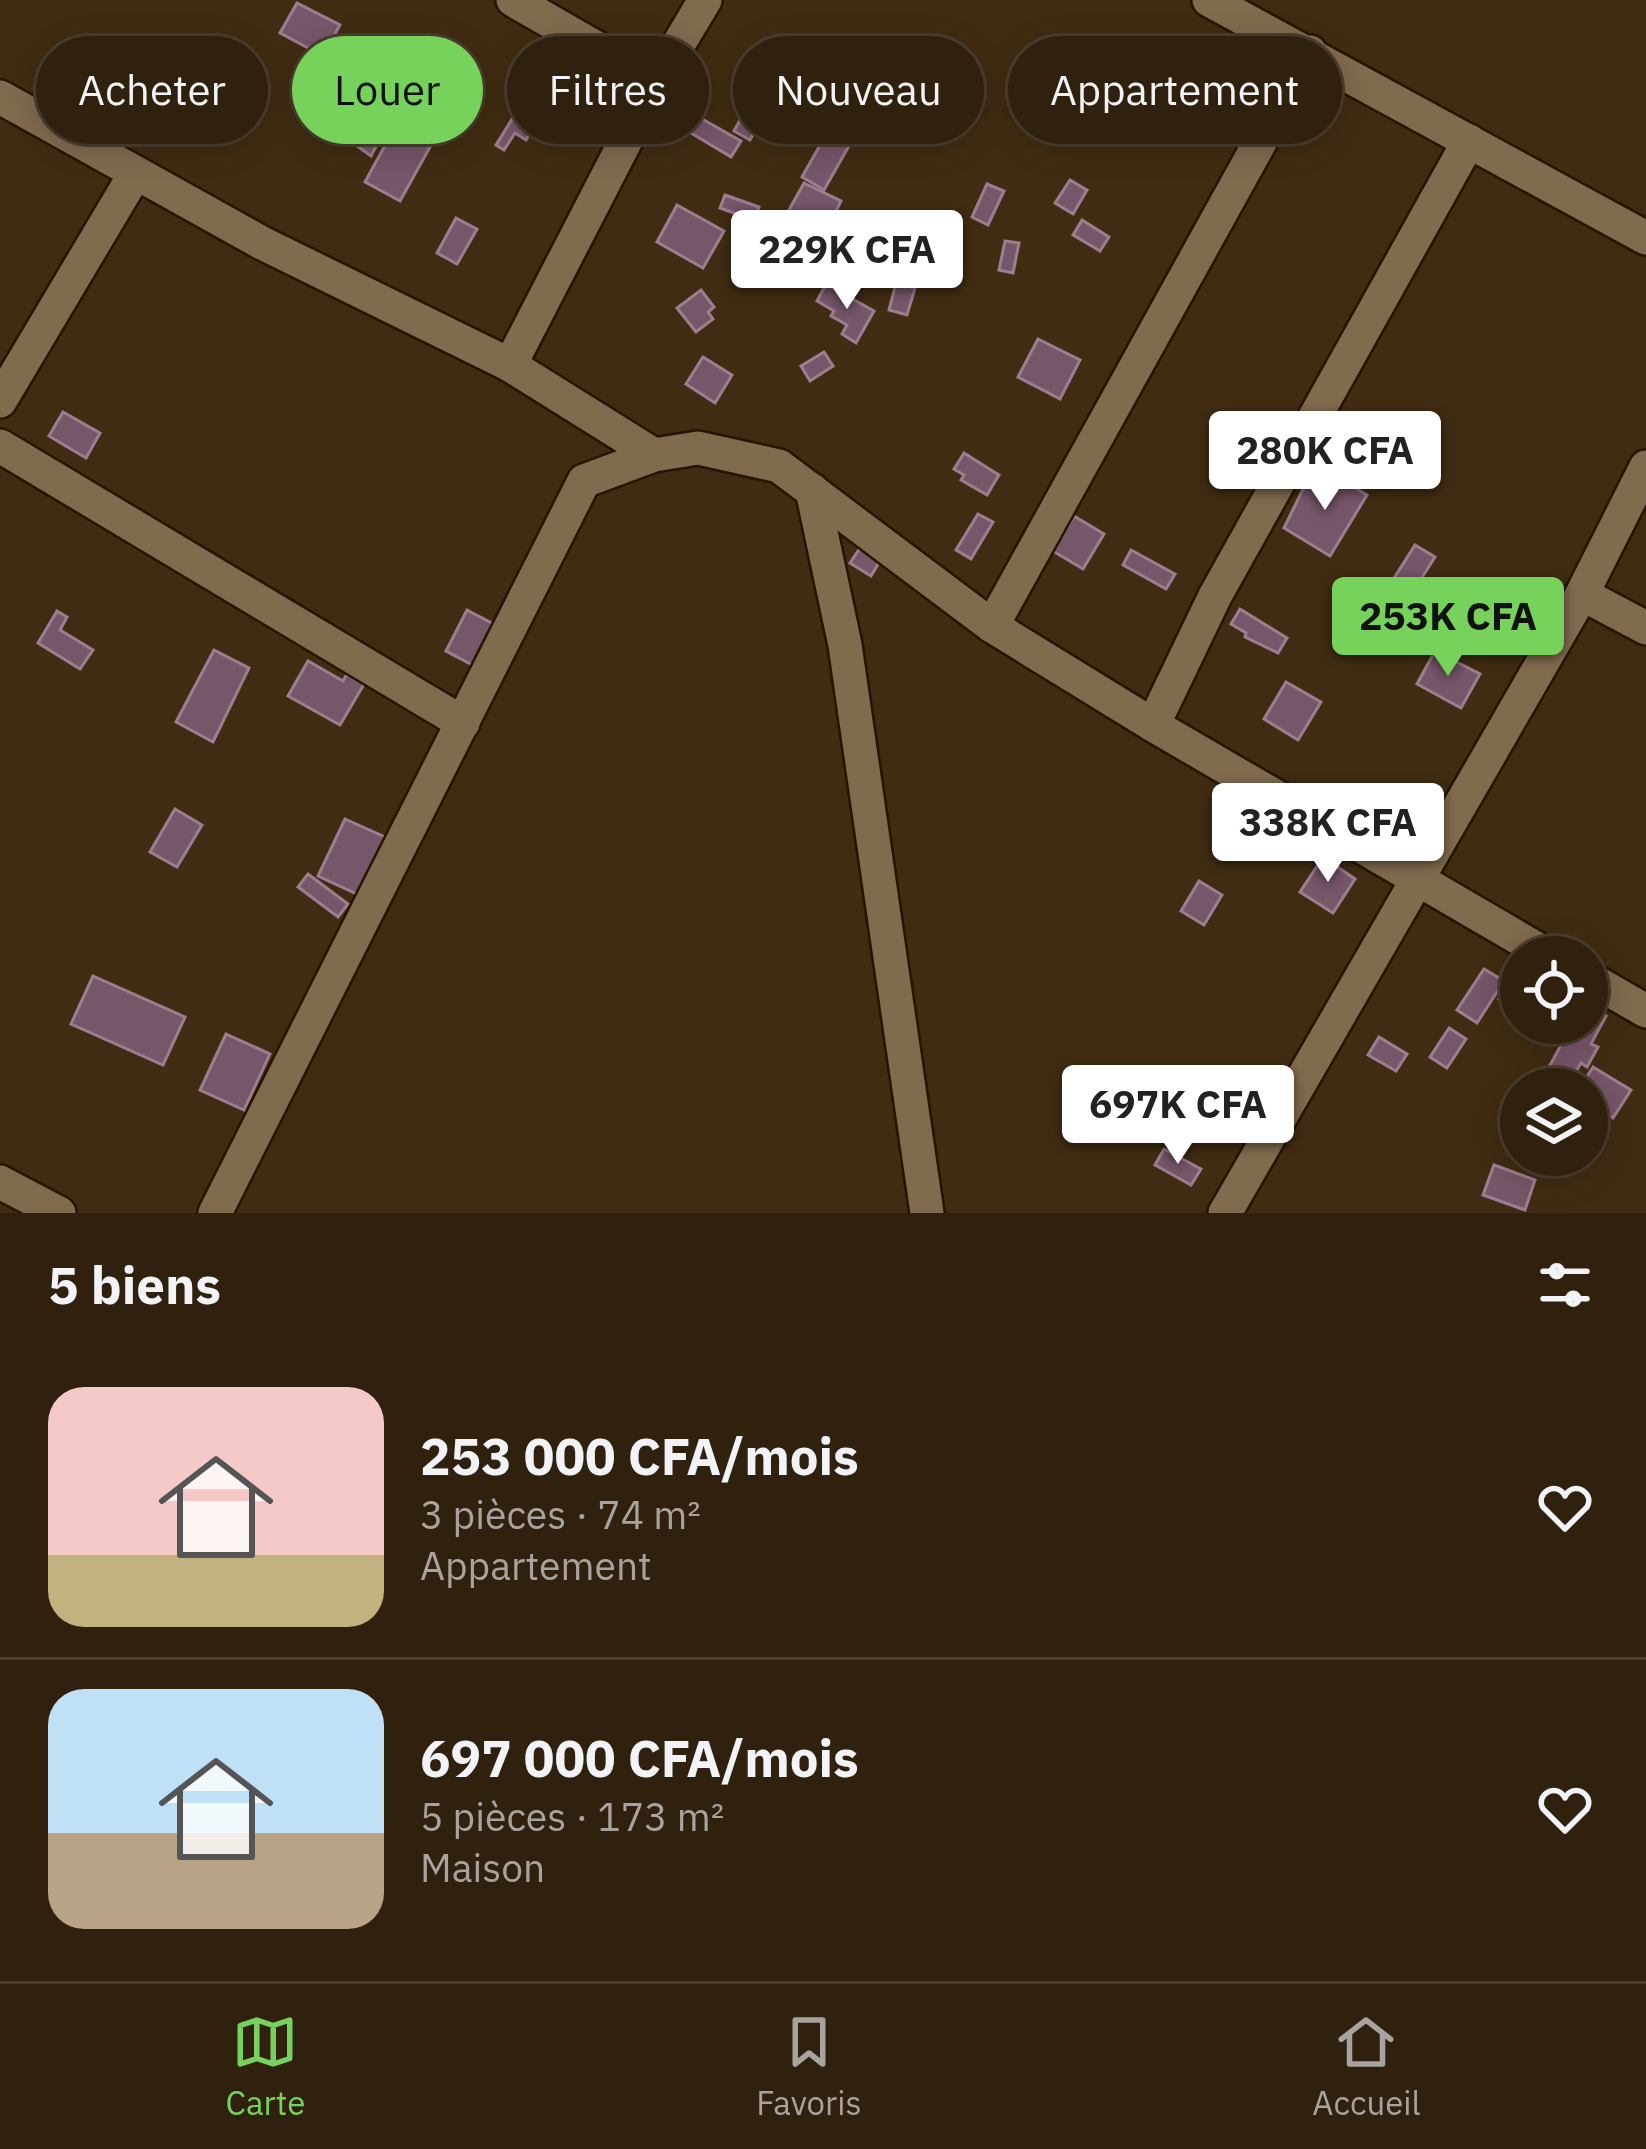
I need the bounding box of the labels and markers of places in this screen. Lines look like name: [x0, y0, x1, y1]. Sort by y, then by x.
pin: 229K CFA: [723, 210, 971, 312]
pin: 280K CFA: [1201, 411, 1449, 513]
pin: 253K CFA: [1324, 577, 1572, 679]
pin: 338K CFA: [1204, 783, 1452, 885]
pin: 697K CFA: [1054, 1065, 1302, 1167]

